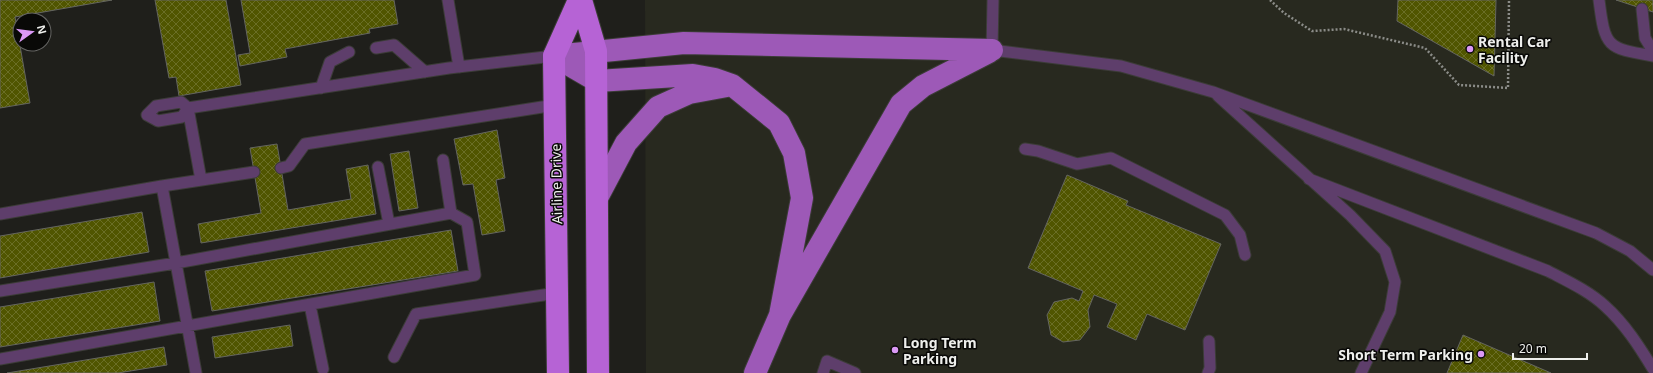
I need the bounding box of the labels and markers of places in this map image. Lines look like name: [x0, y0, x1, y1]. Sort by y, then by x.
place label: Rental Car Facility: [1478, 32, 1551, 67]
marker: Rental Car Facility: [1465, 44, 1475, 54]
place label: Long Term Parking: [903, 333, 977, 368]
marker: Long Term Parking: [890, 345, 900, 355]
place label: Short Term Parking: [1338, 345, 1473, 364]
marker: Short Term Parking: [1476, 349, 1486, 359]

